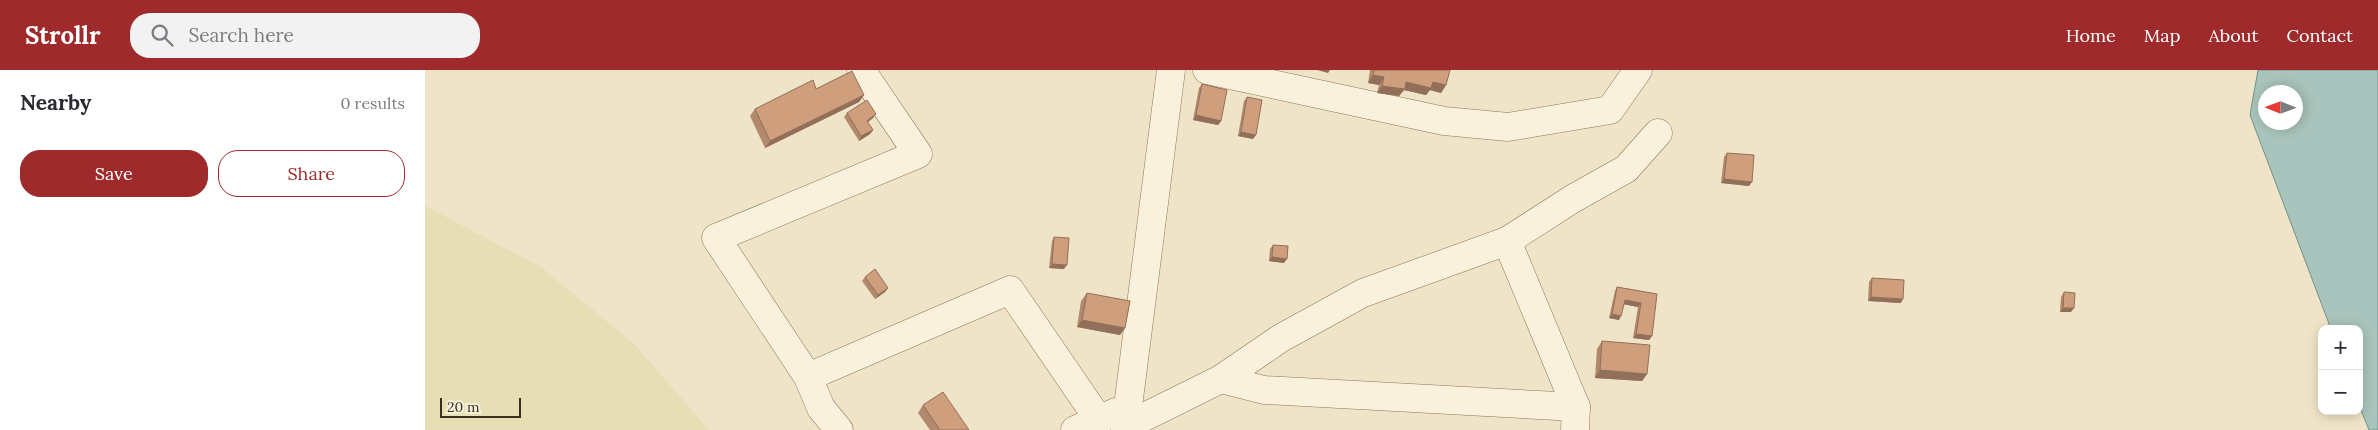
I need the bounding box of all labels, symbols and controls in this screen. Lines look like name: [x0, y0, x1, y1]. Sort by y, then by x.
search box: [130, 13, 480, 58]
text: Strollr: [25, 20, 100, 51]
icon: search: [148, 21, 176, 49]
text: Search here: [188, 23, 294, 47]
text: Home: [2066, 24, 2116, 47]
text: Map: [2144, 24, 2180, 47]
text: About: [2208, 24, 2258, 47]
text: Contact: [2286, 24, 2353, 47]
north arrow: [2258, 85, 2303, 130]
text: Nearby: [20, 89, 91, 116]
text: 0 results: [340, 93, 405, 113]
button: Save: [20, 150, 208, 197]
button: Share: [218, 150, 405, 197]
map controls: [2318, 325, 2363, 415]
button: +: [2318, 325, 2363, 370]
button: −: [2318, 370, 2363, 415]
scale bar: [440, 395, 521, 418]
text: 20 m: [447, 398, 479, 416]

